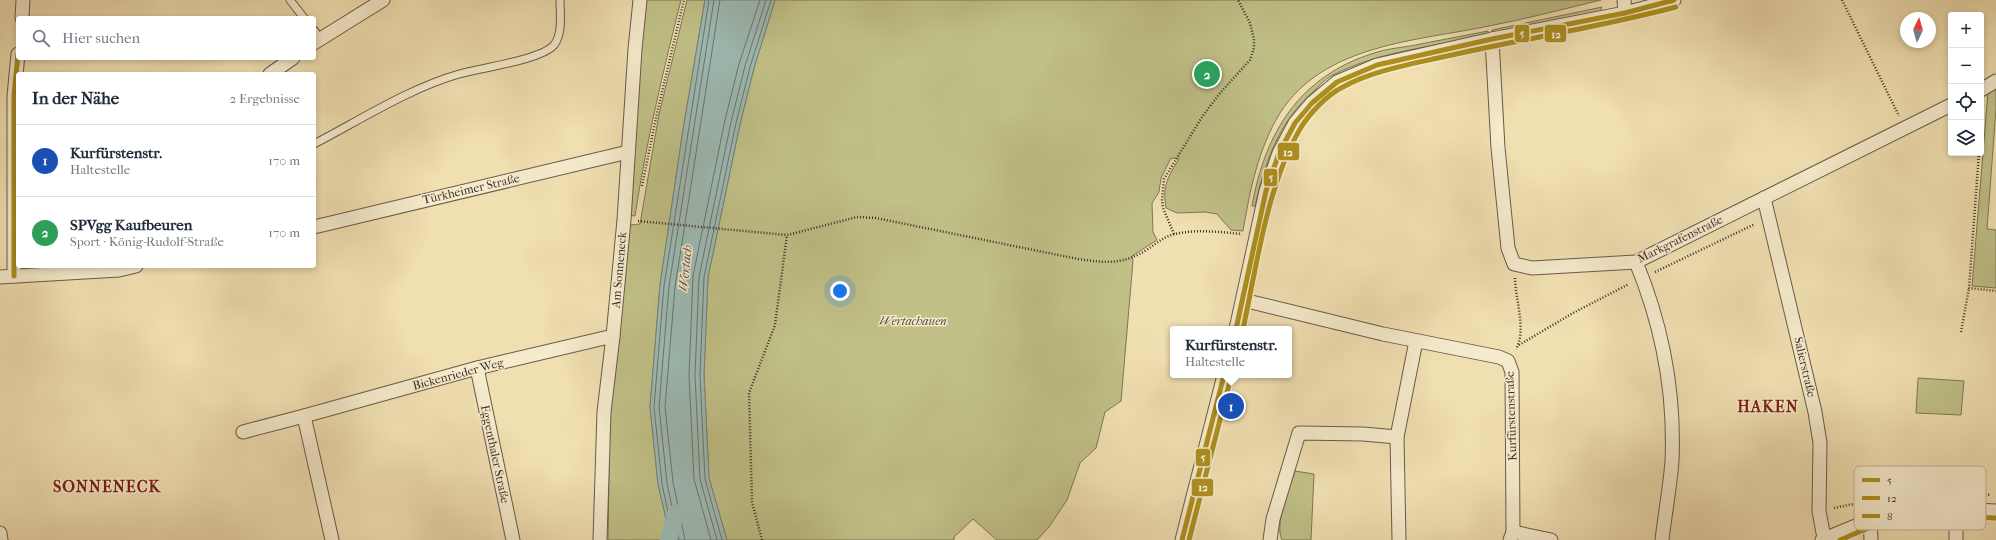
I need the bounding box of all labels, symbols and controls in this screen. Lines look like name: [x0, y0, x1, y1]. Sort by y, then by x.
north arrow: [1900, 12, 1936, 48]
map controls: [1948, 12, 1984, 156]
button: +: [1948, 12, 1984, 48]
search box: [16, 16, 316, 60]
line badge: 5: [1514, 24, 1530, 43]
line badge: 12: [1544, 24, 1567, 43]
icon: search: [30, 27, 52, 49]
text: 5: [1520, 27, 1525, 40]
text: 12: [1551, 28, 1561, 41]
text: Hier suchen: [62, 29, 140, 47]
button: −: [1948, 48, 1984, 84]
pin: 2: [1194, 59, 1220, 89]
button: locate: [1948, 84, 1984, 120]
text: In der Nähe: [32, 88, 119, 108]
text: 2 Ergebnisse: [230, 91, 300, 106]
button: layers: [1948, 120, 1984, 156]
line badge: 12: [1277, 142, 1300, 161]
text: Kurfürstenstr.: [70, 144, 162, 162]
text: 12: [1283, 146, 1293, 159]
text: 1: [43, 153, 47, 168]
text: 170 m: [268, 153, 300, 168]
text: Haltestelle: [70, 162, 130, 177]
line badge: 5: [1263, 168, 1278, 187]
street label: Türkheimer Straße: [421, 171, 521, 207]
text: 5: [1269, 171, 1274, 184]
street label: Markgrafenstraße: [1635, 212, 1725, 266]
text: SPVgg Kaufbeuren: [70, 216, 192, 234]
text: 2: [42, 225, 48, 240]
text: 170 m: [268, 225, 300, 240]
street label: Am Sonneneck: [609, 230, 629, 310]
text: Sport · König-Rudolf-Straße: [70, 234, 224, 249]
water label: Wertach: [675, 244, 695, 292]
your location: [830, 281, 850, 301]
park label: Wertachauen: [879, 314, 947, 328]
popup: [1170, 326, 1292, 378]
street label: Salierstraße: [1791, 335, 1819, 399]
text: Kurfürstenstr.: [1185, 336, 1277, 354]
text: Haltestelle: [1185, 354, 1245, 369]
street label: Bickenrieder Weg: [411, 355, 505, 393]
street label: Kurfürstenstraße: [1502, 371, 1520, 461]
pin: 1: [1218, 391, 1244, 421]
district label: HAKEN: [1737, 397, 1799, 416]
street label: Eggenthaler Straße: [478, 404, 512, 504]
line badge: 5: [1195, 448, 1211, 467]
text: 5: [1201, 451, 1206, 464]
legend: [1854, 466, 1986, 530]
text: 5: [1887, 474, 1892, 487]
district label: SONNENECK: [53, 477, 161, 496]
line badge: 12: [1191, 478, 1214, 497]
text: 12: [1198, 481, 1208, 494]
text: 12: [1887, 492, 1897, 505]
text: 8: [1887, 510, 1893, 523]

